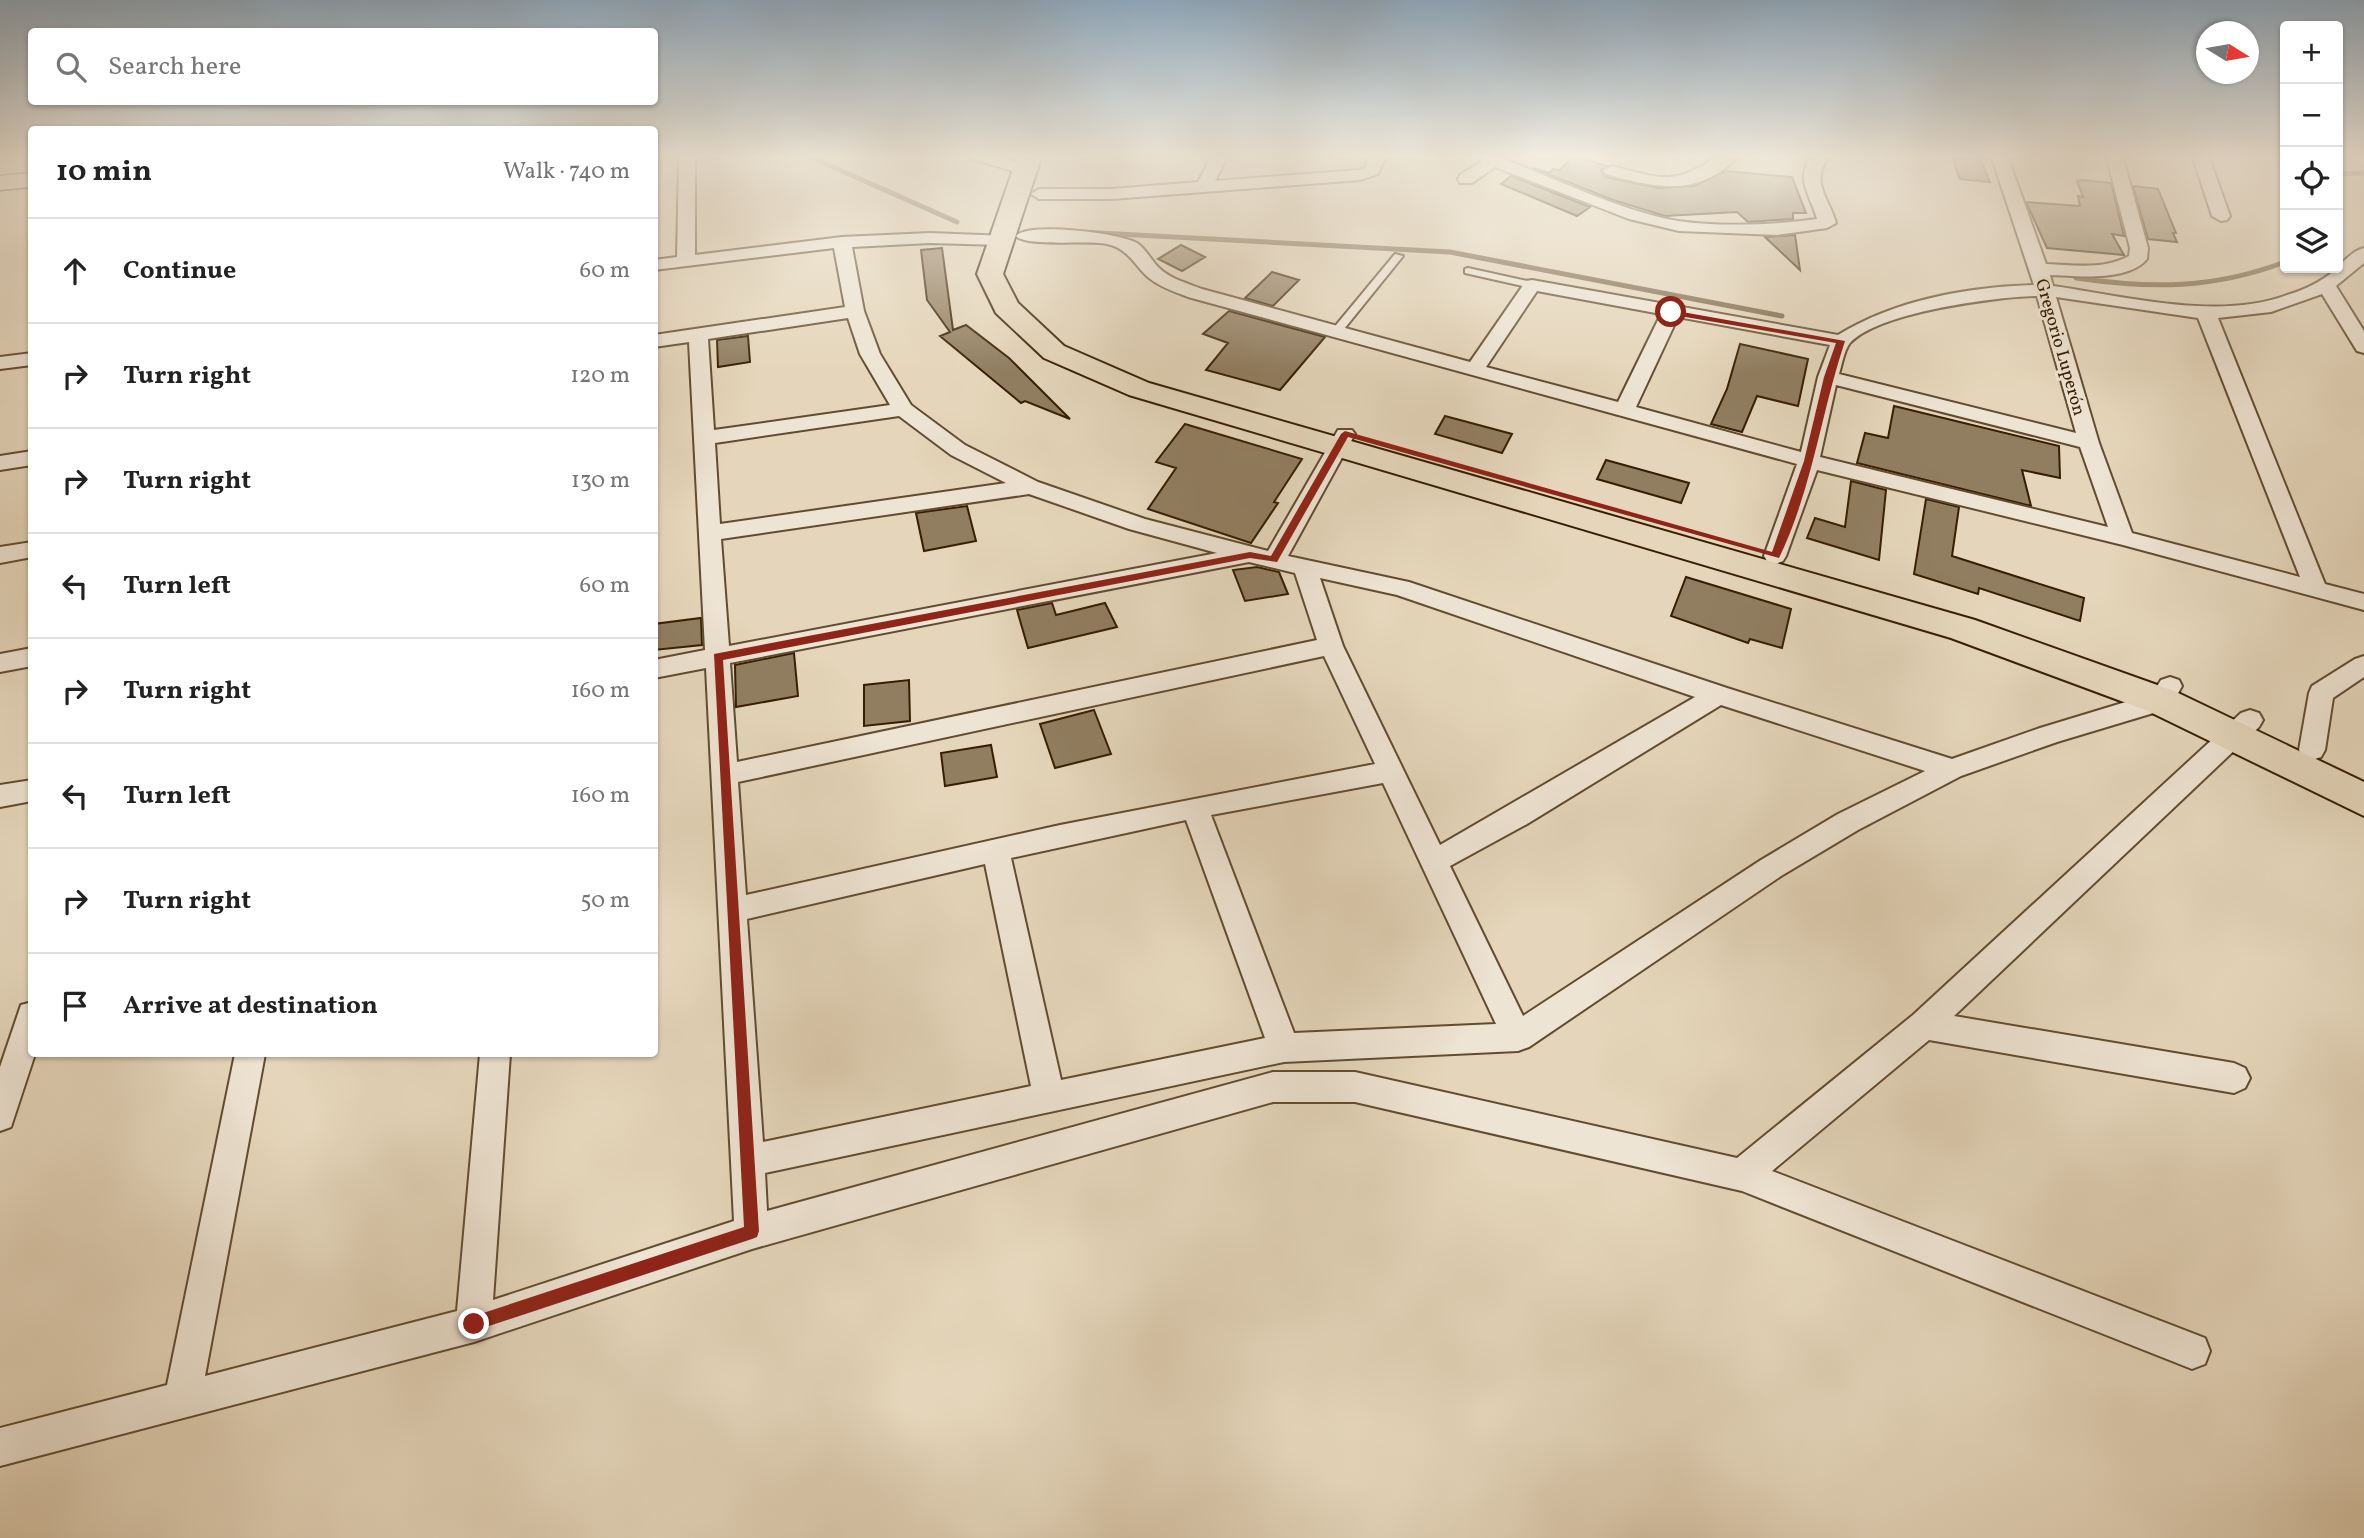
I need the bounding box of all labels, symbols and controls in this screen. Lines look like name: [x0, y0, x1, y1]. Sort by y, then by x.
north arrow: [2196, 21, 2259, 84]
map controls: [2280, 21, 2343, 273]
button: +: [2280, 21, 2343, 84]
search box: [28, 28, 658, 105]
icon: search: [52, 48, 90, 86]
text: Search here: [108, 49, 241, 85]
button: −: [2280, 84, 2343, 147]
button: locate: [2280, 147, 2343, 210]
text: 10 min: [56, 151, 152, 193]
text: Walk · 740 m: [503, 156, 630, 188]
button: layers: [2280, 210, 2343, 273]
icon: ahead: [56, 252, 94, 290]
text: Continue: [123, 253, 236, 289]
text: 60 m: [580, 255, 630, 287]
street label: Gregorio Luperón: [2028, 276, 2091, 419]
route start: [1655, 296, 1686, 327]
icon: right: [56, 357, 94, 395]
text: Turn right: [123, 358, 251, 394]
text: 120 m: [570, 360, 630, 392]
icon: right: [56, 462, 94, 500]
text: Turn right: [123, 463, 251, 499]
text: 130 m: [571, 465, 630, 497]
icon: left: [56, 567, 94, 605]
text: Turn left: [123, 568, 231, 604]
text: 60 m: [580, 570, 630, 602]
icon: right: [56, 672, 94, 710]
text: Turn right: [123, 673, 251, 709]
text: 160 m: [571, 675, 630, 707]
icon: left: [56, 777, 94, 815]
text: Turn left: [123, 778, 231, 814]
text: 160 m: [571, 780, 630, 812]
icon: right: [56, 882, 94, 920]
text: Turn right: [123, 883, 251, 919]
text: 50 m: [581, 885, 630, 917]
icon: arrive: [56, 987, 94, 1025]
text: Arrive at destination: [123, 988, 378, 1024]
route end: [458, 1308, 489, 1339]

